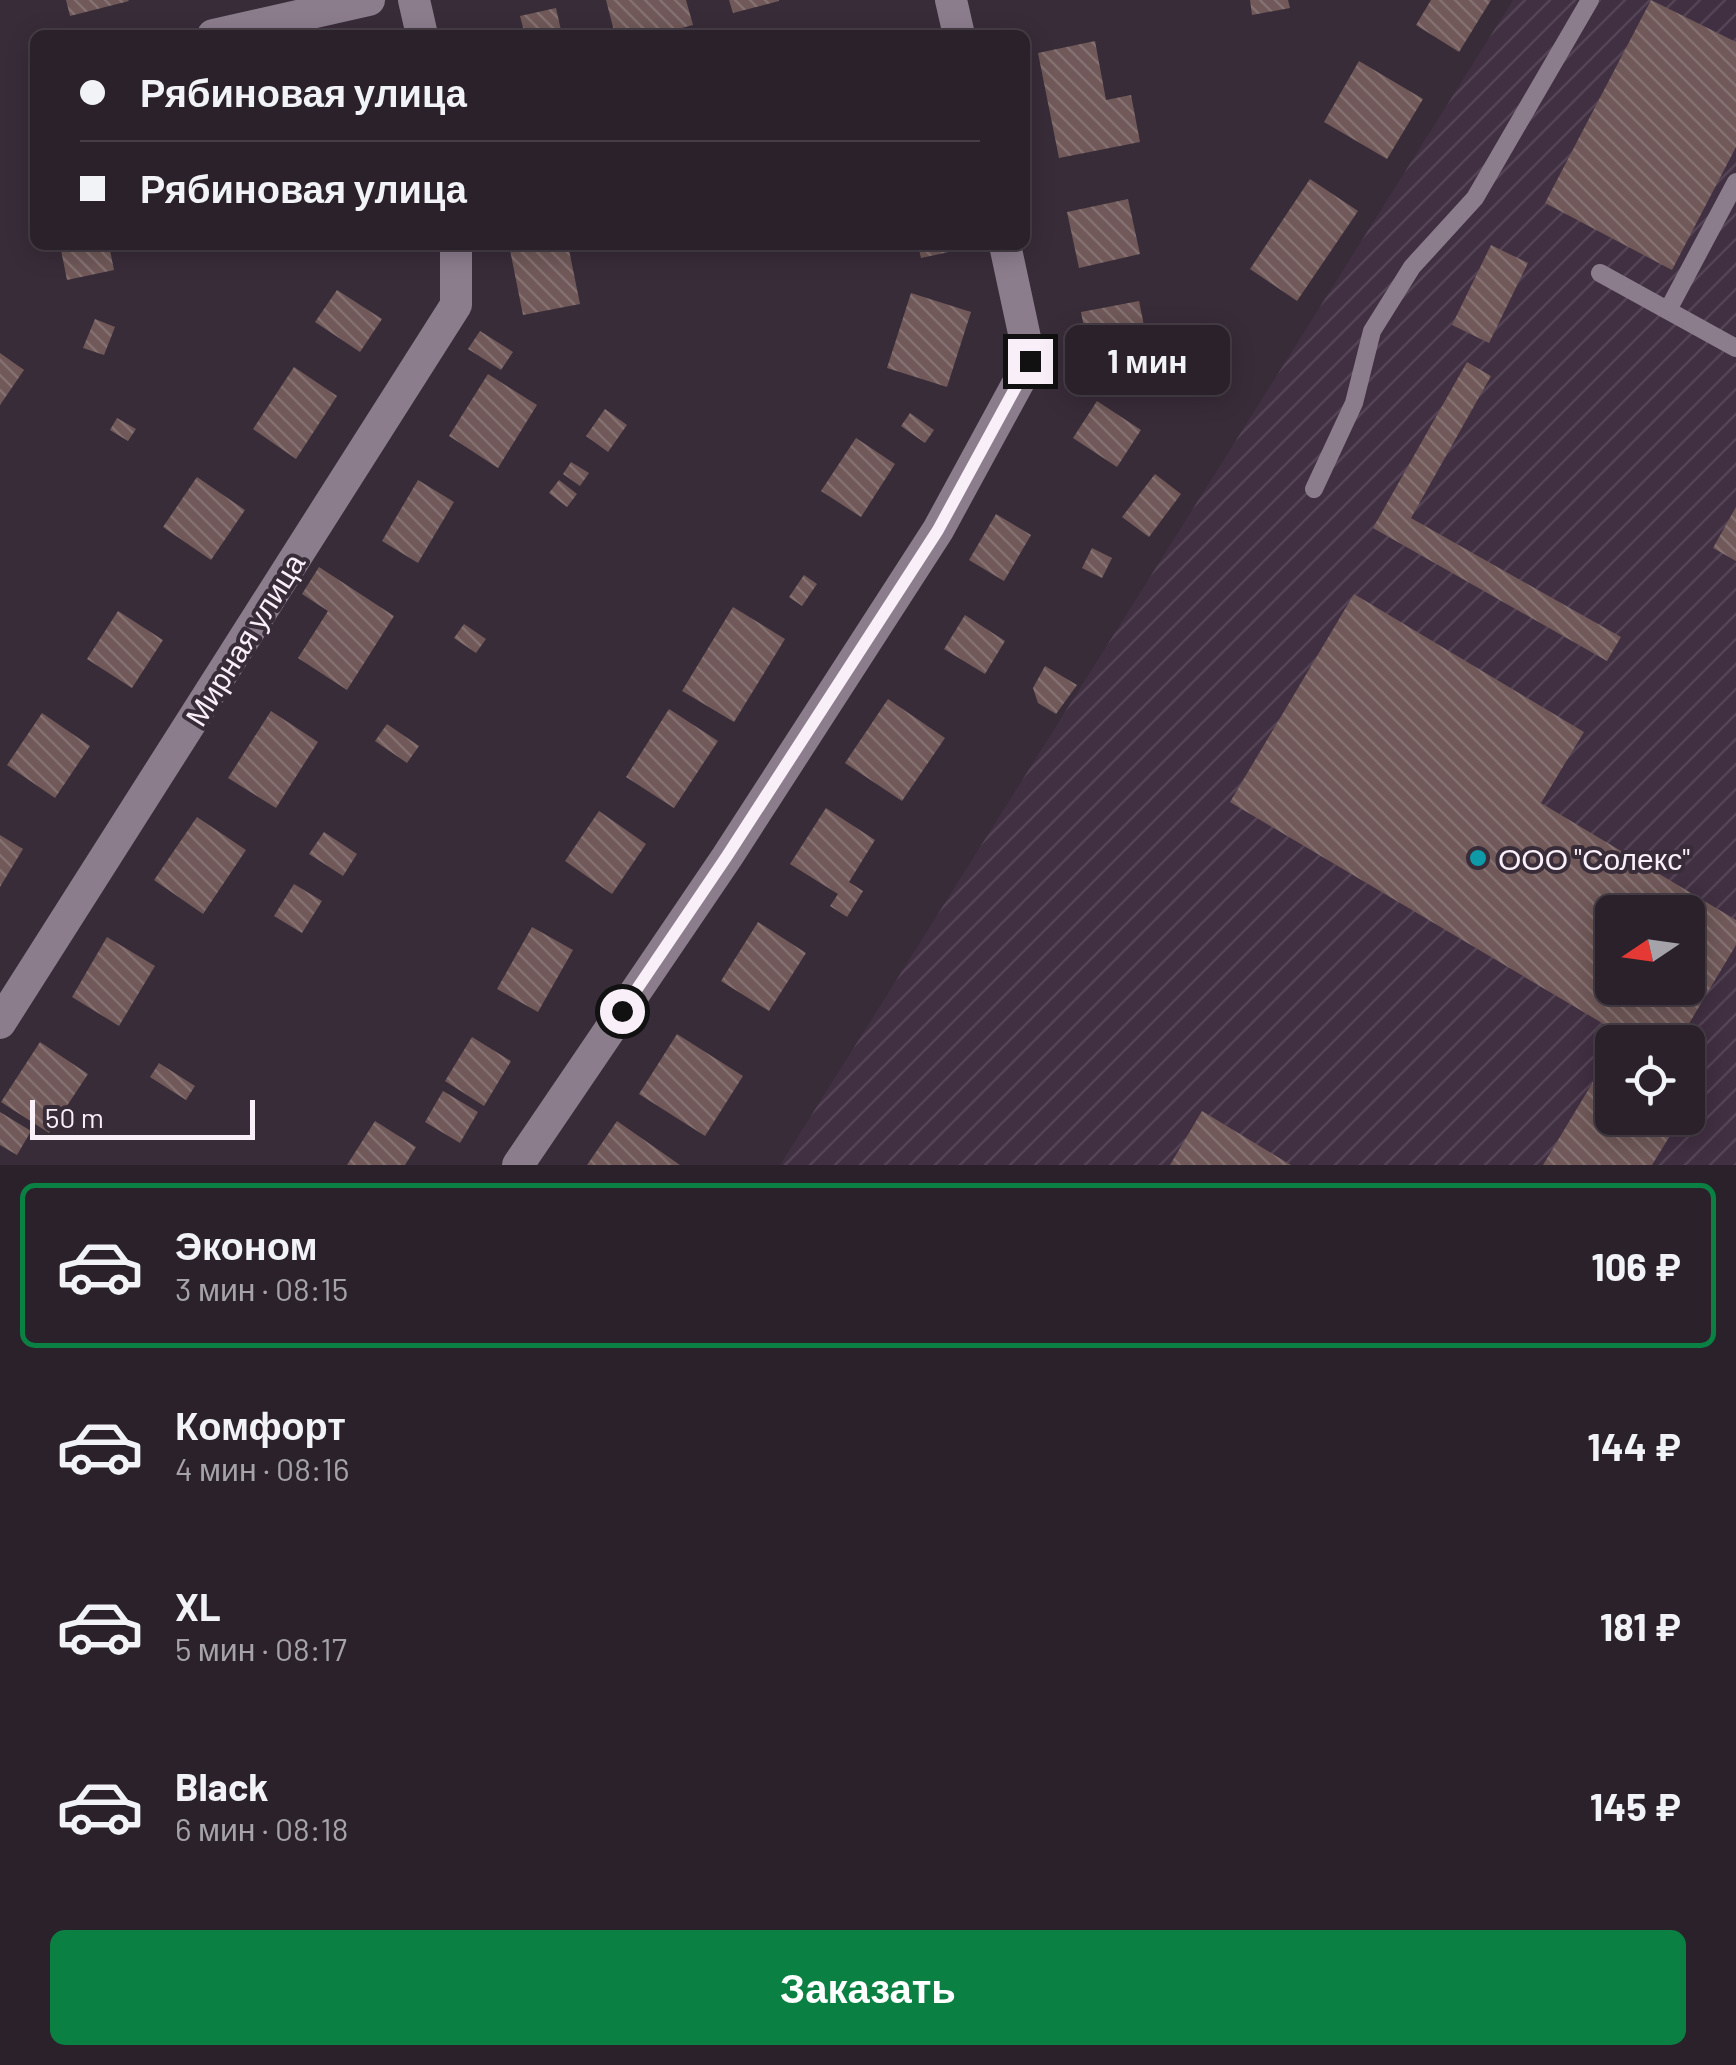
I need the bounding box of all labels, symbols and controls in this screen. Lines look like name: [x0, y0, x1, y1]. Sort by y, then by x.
text: Рябиновая улица: [140, 69, 467, 115]
text: Рябиновая улица: [140, 165, 467, 211]
callout: 1 мин: [1065, 326, 1230, 396]
route end: [1008, 339, 1053, 384]
text: 1 мин: [1107, 341, 1188, 379]
street label: Мирная улица: [177, 546, 311, 732]
place label: ООО "Солекс": [1498, 840, 1690, 876]
marker: ООО "Солекс": [1467, 847, 1489, 869]
north arrow: [1595, 895, 1705, 1005]
map controls: [1595, 895, 1705, 1135]
route start: [600, 989, 645, 1034]
button: locate: [1595, 1025, 1705, 1135]
scale bar: [30, 1095, 255, 1140]
text: 50 m: [45, 1100, 104, 1134]
icon: car: [55, 1221, 145, 1311]
text: Эконом: [175, 1222, 318, 1268]
text: 106 ₽: [1591, 1243, 1681, 1289]
text: 3 мин · 08:15: [175, 1269, 348, 1307]
icon: car: [55, 1401, 145, 1491]
text: Комфорт: [175, 1402, 346, 1448]
text: 144 ₽: [1587, 1423, 1681, 1469]
text: 4 мин · 08:16: [175, 1449, 349, 1487]
icon: car: [55, 1581, 145, 1671]
text: XL: [175, 1583, 221, 1629]
text: 181 ₽: [1600, 1603, 1681, 1649]
text: 5 мин · 08:17: [175, 1629, 347, 1667]
icon: car: [55, 1761, 145, 1851]
text: Black: [175, 1763, 269, 1809]
text: 145 ₽: [1590, 1783, 1681, 1829]
text: 6 мин · 08:18: [175, 1809, 348, 1847]
button: Заказать: [50, 1930, 1686, 2045]

